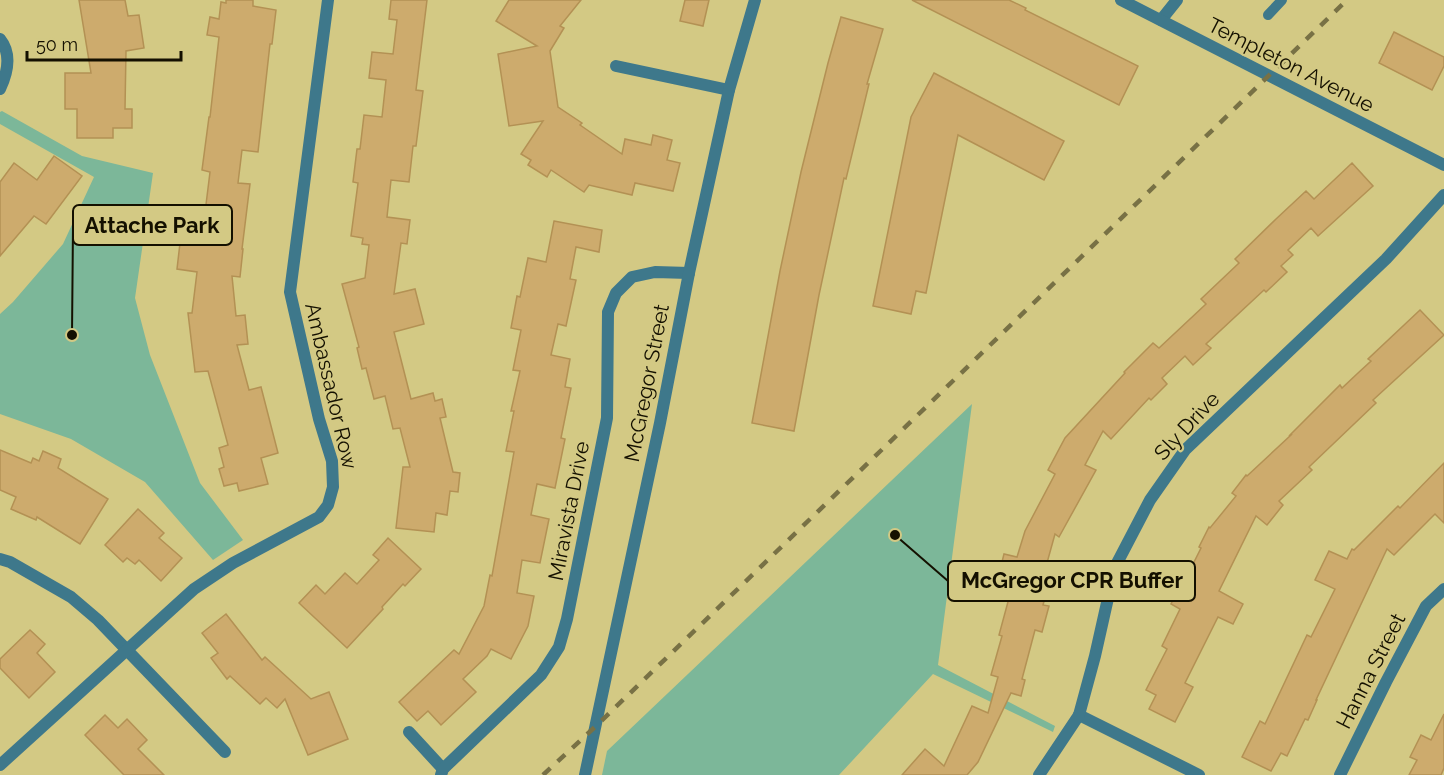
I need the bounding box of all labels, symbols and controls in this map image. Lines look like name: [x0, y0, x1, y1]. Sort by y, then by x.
street label: Templeton Avenue: [1204, 12, 1378, 117]
scale bar: [27, 24, 182, 62]
text: 50 m: [36, 34, 78, 55]
callout: Attache Park: [73, 205, 232, 245]
text: Attache Park: [85, 212, 220, 238]
street label: Ambassador Row: [300, 300, 363, 472]
street label: McGregor Street: [619, 302, 674, 464]
street label: Sly Drive: [1149, 386, 1225, 465]
street label: Miravista Drive: [543, 439, 594, 583]
callout: McGregor CPR Buffer: [948, 561, 1195, 601]
text: McGregor CPR Buffer: [961, 567, 1184, 593]
street label: Hanna Street: [1331, 609, 1410, 733]

